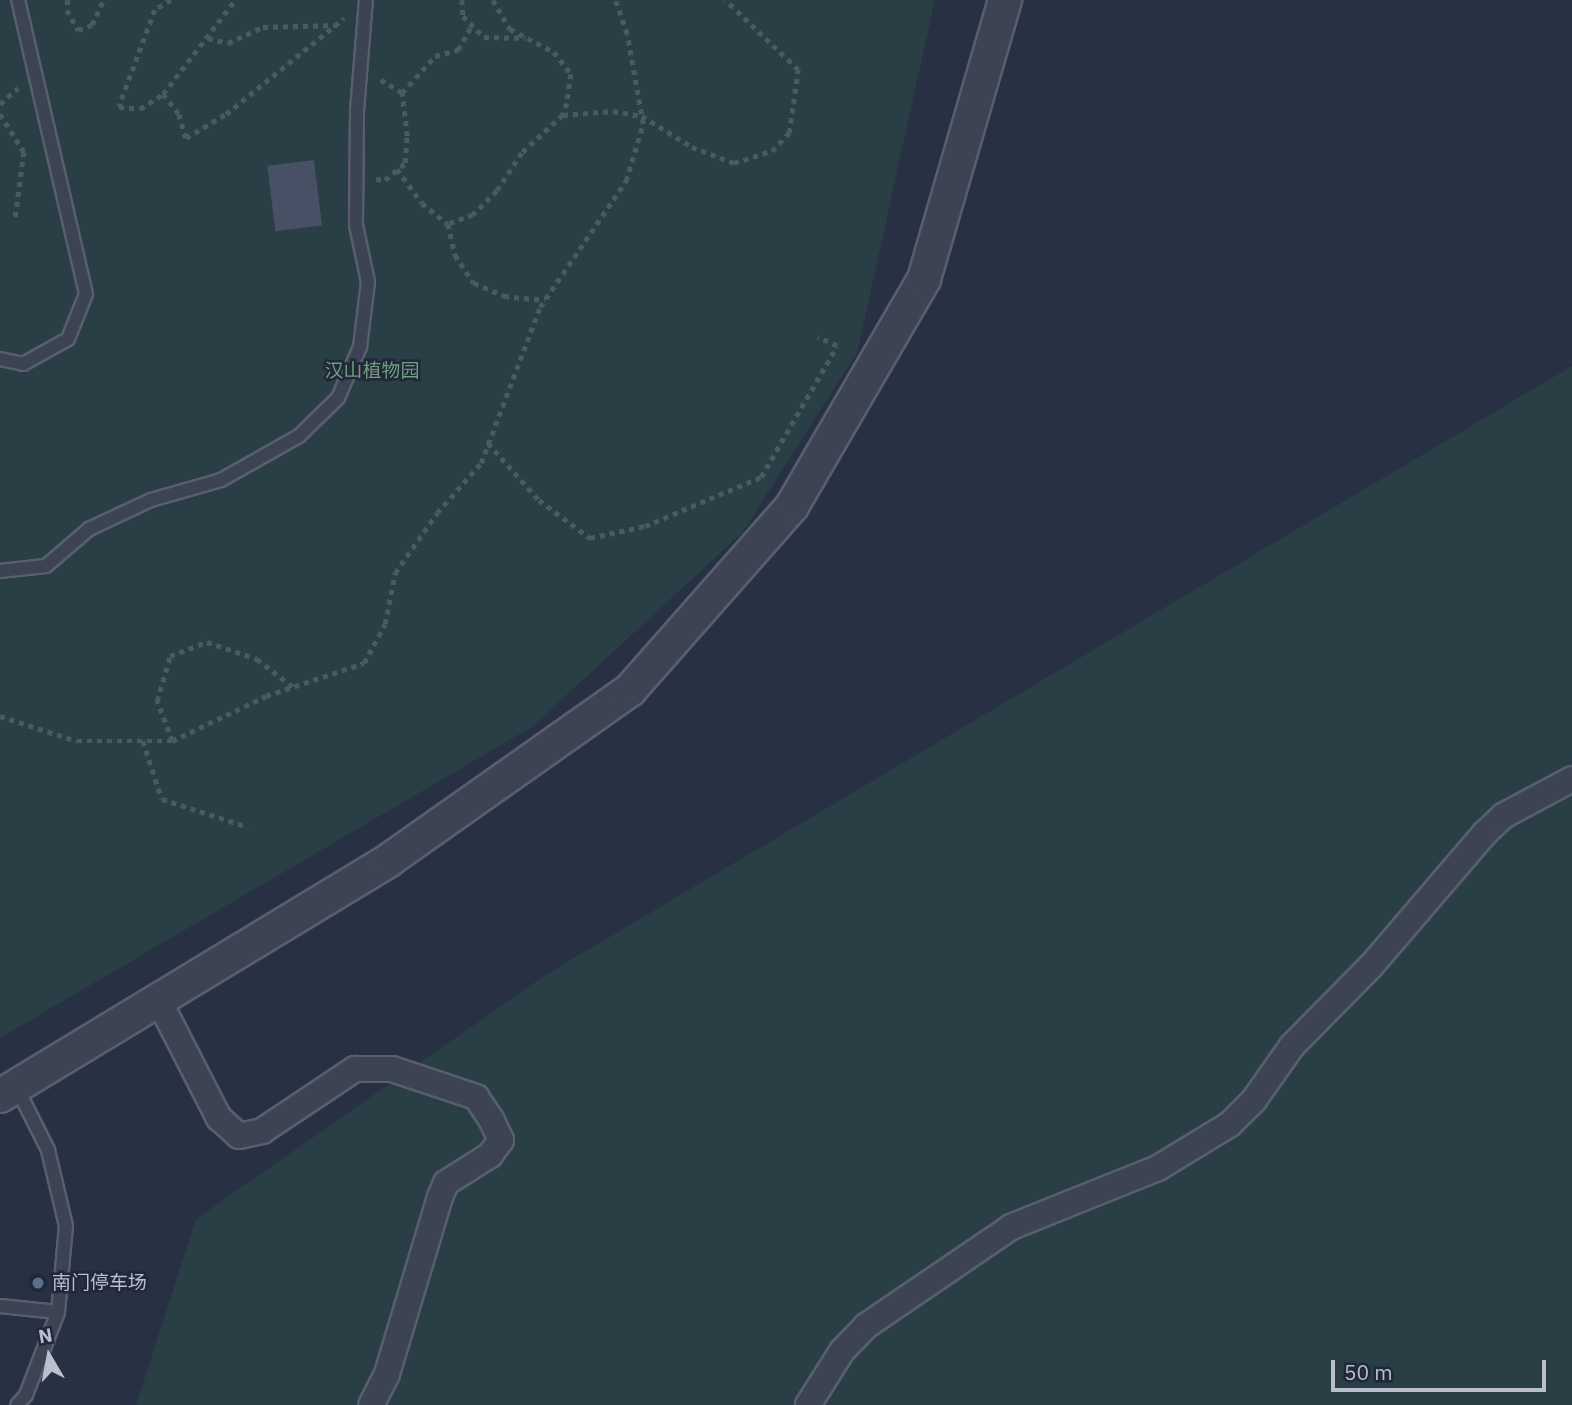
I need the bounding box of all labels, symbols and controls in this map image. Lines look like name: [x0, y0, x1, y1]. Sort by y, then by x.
park label: 汉山植物园: [325, 360, 419, 382]
place label: 南门停车场: [52, 1272, 147, 1294]
marker: 南门停车场: [30, 1275, 46, 1291]
north arrow: [14, 1321, 84, 1391]
text: N: [36, 1322, 54, 1348]
scale bar: [1334, 1346, 1549, 1390]
text: 50 m: [1344, 1358, 1393, 1386]

